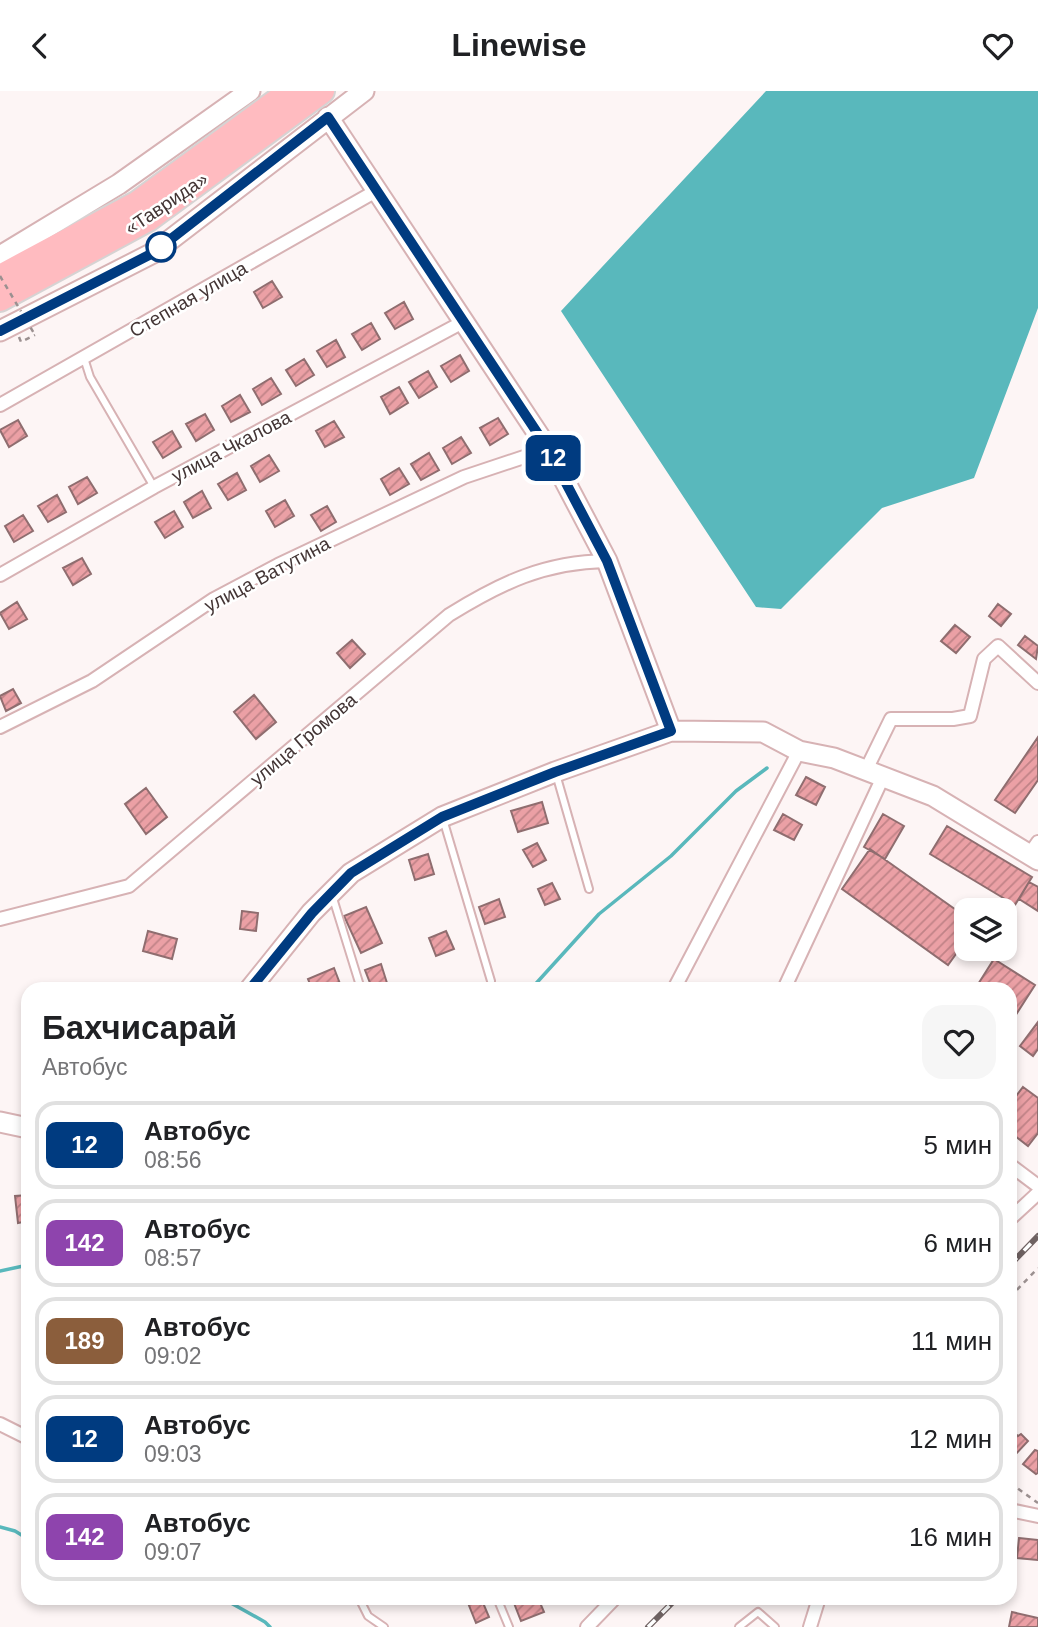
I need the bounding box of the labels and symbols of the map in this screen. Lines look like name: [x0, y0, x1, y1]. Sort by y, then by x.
street label: «Таврида»: [121, 168, 212, 239]
unlabelled marker: [146, 232, 176, 262]
street label: Степная улица: [126, 257, 251, 342]
street label: улица Чкалова: [168, 406, 295, 487]
line badge: 12: [522, 435, 584, 481]
street label: улица Ватутина: [201, 532, 334, 616]
street label: улица Громова: [246, 689, 361, 790]

